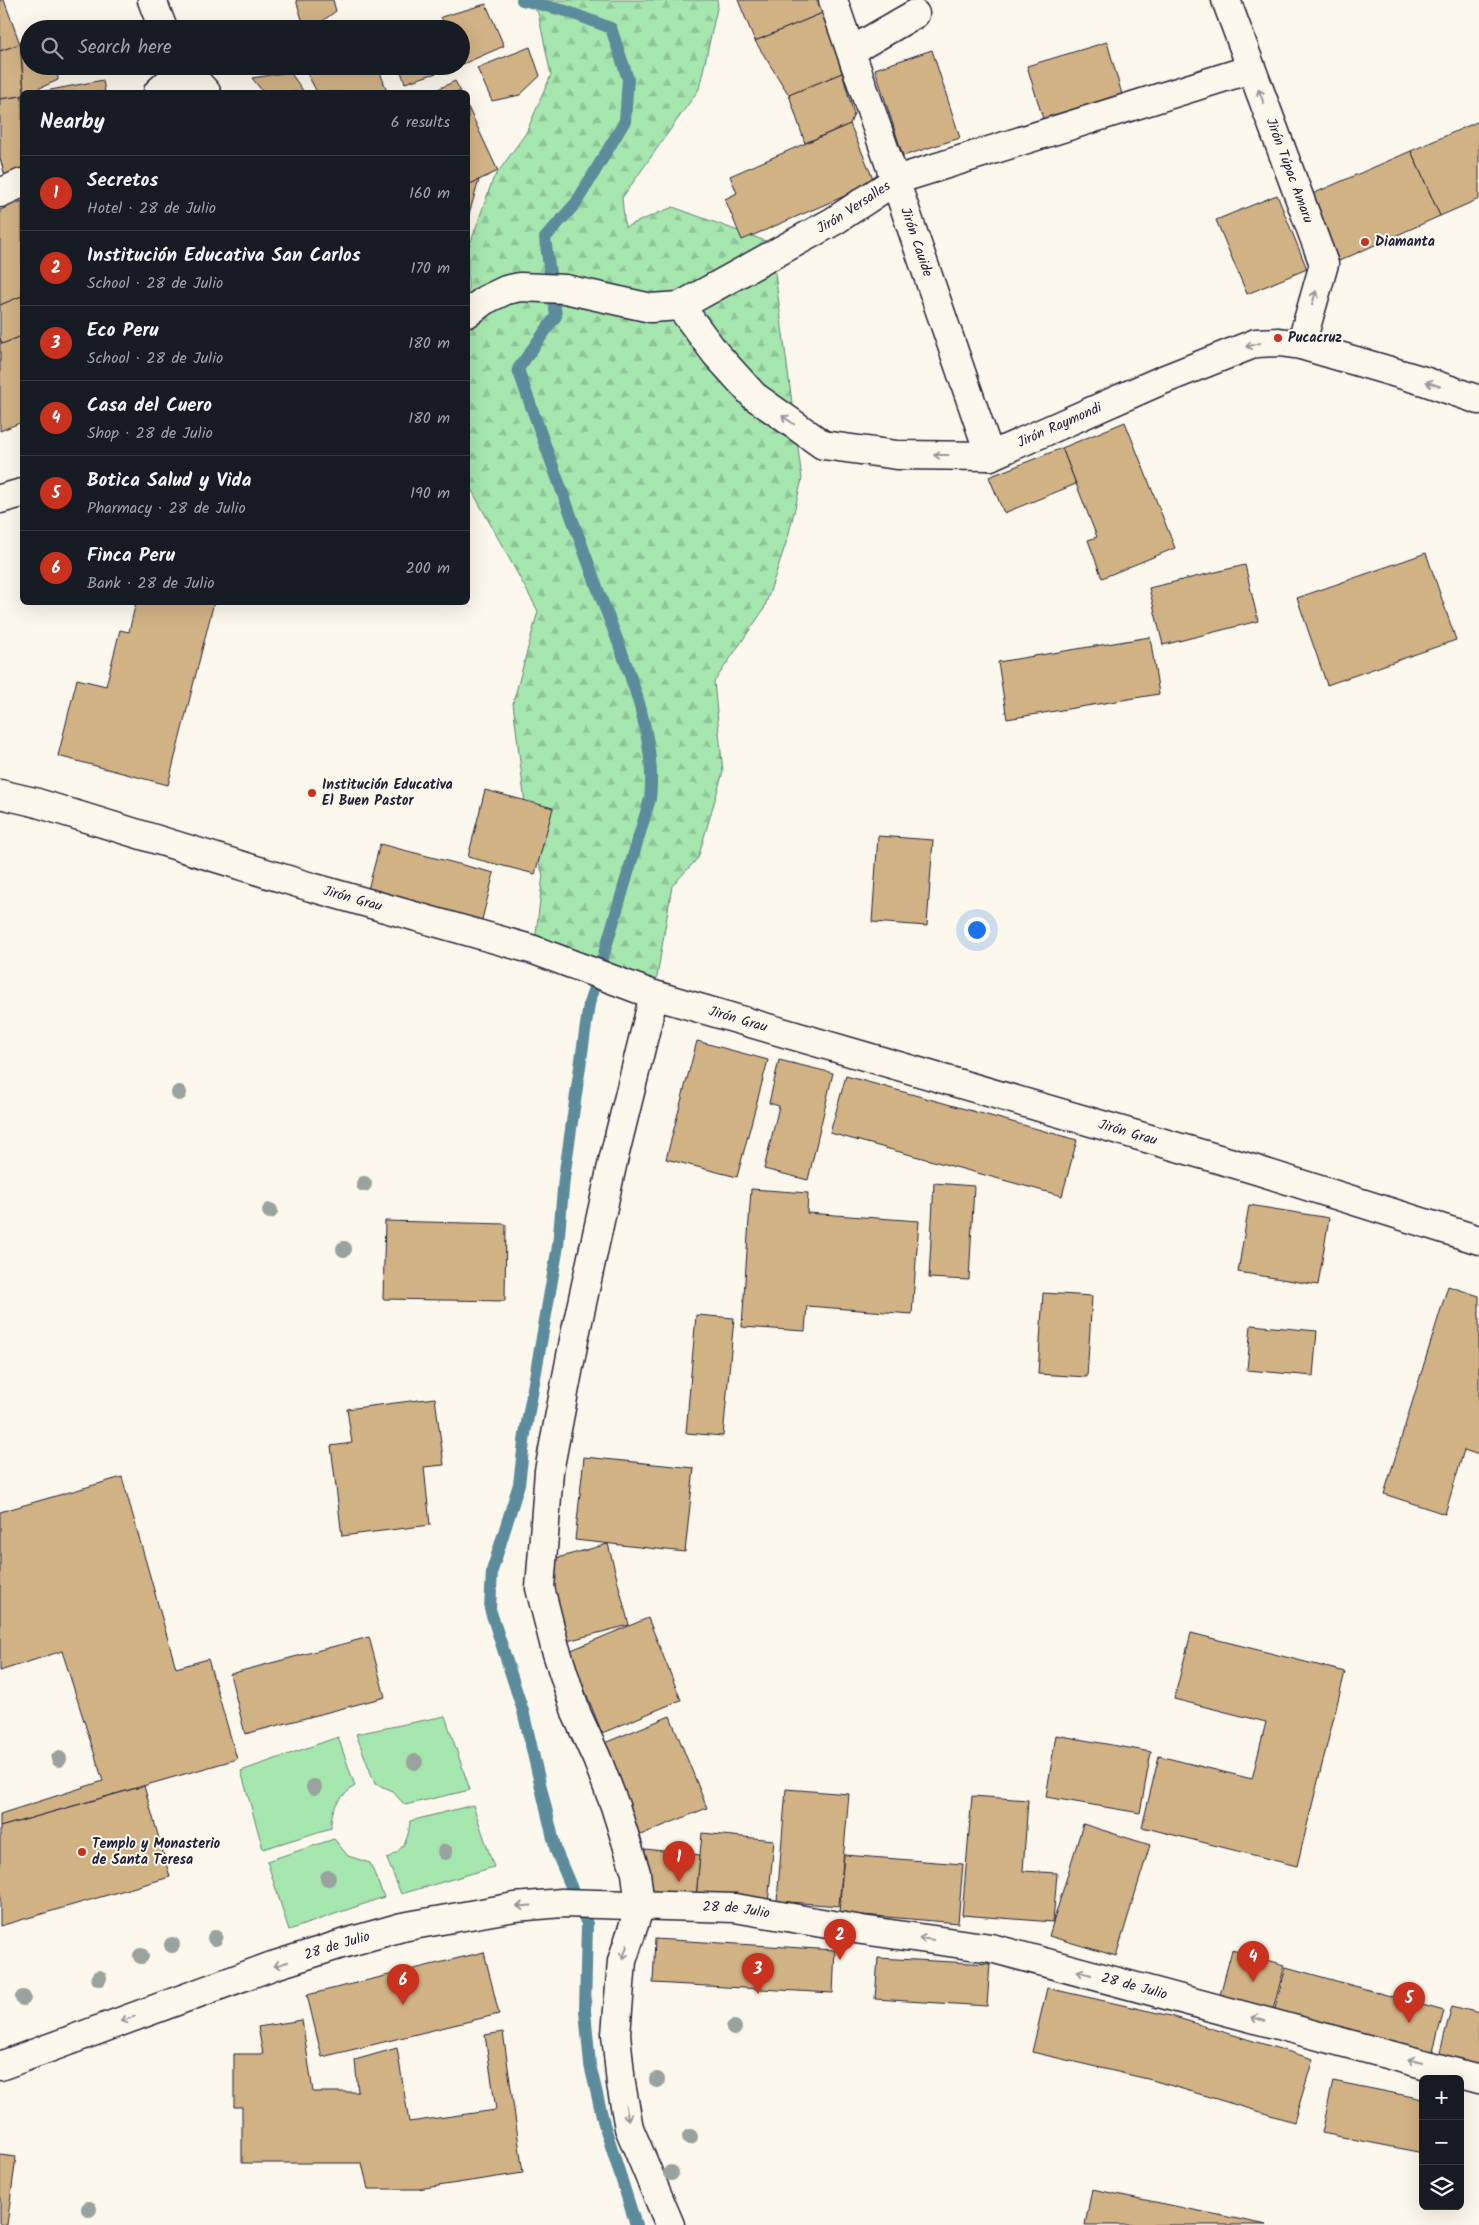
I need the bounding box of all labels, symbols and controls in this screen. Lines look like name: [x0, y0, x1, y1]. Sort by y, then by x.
search box: [20, 20, 470, 75]
text: Search here: [78, 33, 172, 63]
icon: search: [38, 34, 66, 62]
one-way arrow: [1256, 89, 1265, 104]
text: Nearby: [40, 106, 105, 139]
text: 6 results: [391, 110, 450, 135]
street label: Jirón Túpac Amaru: [1260, 115, 1319, 227]
text: Secretos: [87, 166, 158, 196]
street label: Jirón Versalles: [813, 175, 895, 239]
text: 1: [54, 181, 58, 206]
text: 160 m: [409, 181, 450, 206]
text: Hotel · 28 de Julio: [87, 196, 216, 221]
street label: Jirón Cauide: [894, 204, 939, 280]
place label: Diamanta: [1375, 231, 1435, 253]
marker: Diamanta: [1359, 236, 1371, 248]
text: Institución Educativa San Carlos: [87, 241, 361, 271]
text: 2: [51, 256, 61, 281]
text: 170 m: [410, 256, 450, 281]
text: School · 28 de Julio: [87, 271, 223, 296]
one-way arrow: [1310, 291, 1320, 307]
text: Eco Peru: [87, 316, 159, 346]
place label: Pucacruz: [1288, 327, 1342, 349]
text: 3: [52, 331, 60, 356]
text: 180 m: [408, 331, 450, 356]
marker: Pucacruz: [1272, 332, 1284, 344]
one-way arrow: [1245, 341, 1261, 350]
text: School · 28 de Julio: [87, 346, 223, 371]
one-way arrow: [1425, 378, 1441, 388]
text: Casa del Cuero: [87, 391, 212, 421]
street label: Jirón Raymondi: [1014, 397, 1106, 454]
text: 4: [52, 406, 60, 431]
text: 180 m: [408, 406, 450, 431]
one-way arrow: [781, 415, 795, 425]
text: Shop · 28 de Julio: [87, 421, 213, 446]
one-way arrow: [934, 450, 950, 460]
text: Botica Salud y Vida: [87, 466, 252, 496]
text: 5: [52, 481, 60, 506]
text: 190 m: [410, 481, 450, 506]
text: Pharmacy · 28 de Julio: [87, 496, 246, 521]
text: Finca Peru: [87, 541, 175, 571]
text: 6: [52, 556, 60, 581]
text: 200 m: [406, 556, 450, 581]
text: Bank · 28 de Julio: [87, 571, 214, 596]
place label: Institución Educativa El Buen Pastor: [322, 774, 453, 812]
marker: Institución Educativa El Buen Pastor: [306, 787, 318, 799]
street label: Jirón Grau: [321, 880, 385, 918]
your location: [964, 917, 990, 943]
street label: Jirón Grau: [706, 1000, 770, 1038]
street label: Jirón Grau: [1096, 1114, 1160, 1152]
place label: Templo y Monasterio de Santa Teresa: [92, 1833, 221, 1871]
pin: 1: [663, 1841, 695, 1882]
marker: Templo y Monasterio de Santa Teresa: [76, 1846, 88, 1858]
street label: 28 de Julio: [702, 1896, 772, 1925]
one-way arrow: [516, 1902, 532, 1911]
pin: 2: [824, 1919, 856, 1960]
street label: 28 de Julio: [302, 1926, 373, 1966]
one-way arrow: [918, 1934, 934, 1944]
pin: 4: [1237, 1941, 1269, 1982]
one-way arrow: [620, 1944, 629, 1959]
pin: 3: [742, 1953, 774, 1994]
one-way arrow: [273, 1959, 289, 1969]
pin: 6: [387, 1964, 419, 2005]
one-way arrow: [1077, 1967, 1093, 1977]
street label: 28 de Julio: [1099, 1967, 1170, 2006]
pin: 5: [1393, 1982, 1425, 2023]
one-way arrow: [1251, 2014, 1267, 2024]
one-way arrow: [121, 2015, 137, 2024]
one-way arrow: [1407, 2056, 1423, 2066]
map controls: [1419, 2075, 1464, 2210]
button: +: [1419, 2075, 1464, 2120]
one-way arrow: [622, 2104, 632, 2120]
button: −: [1419, 2120, 1464, 2165]
button: layers: [1419, 2165, 1464, 2210]

